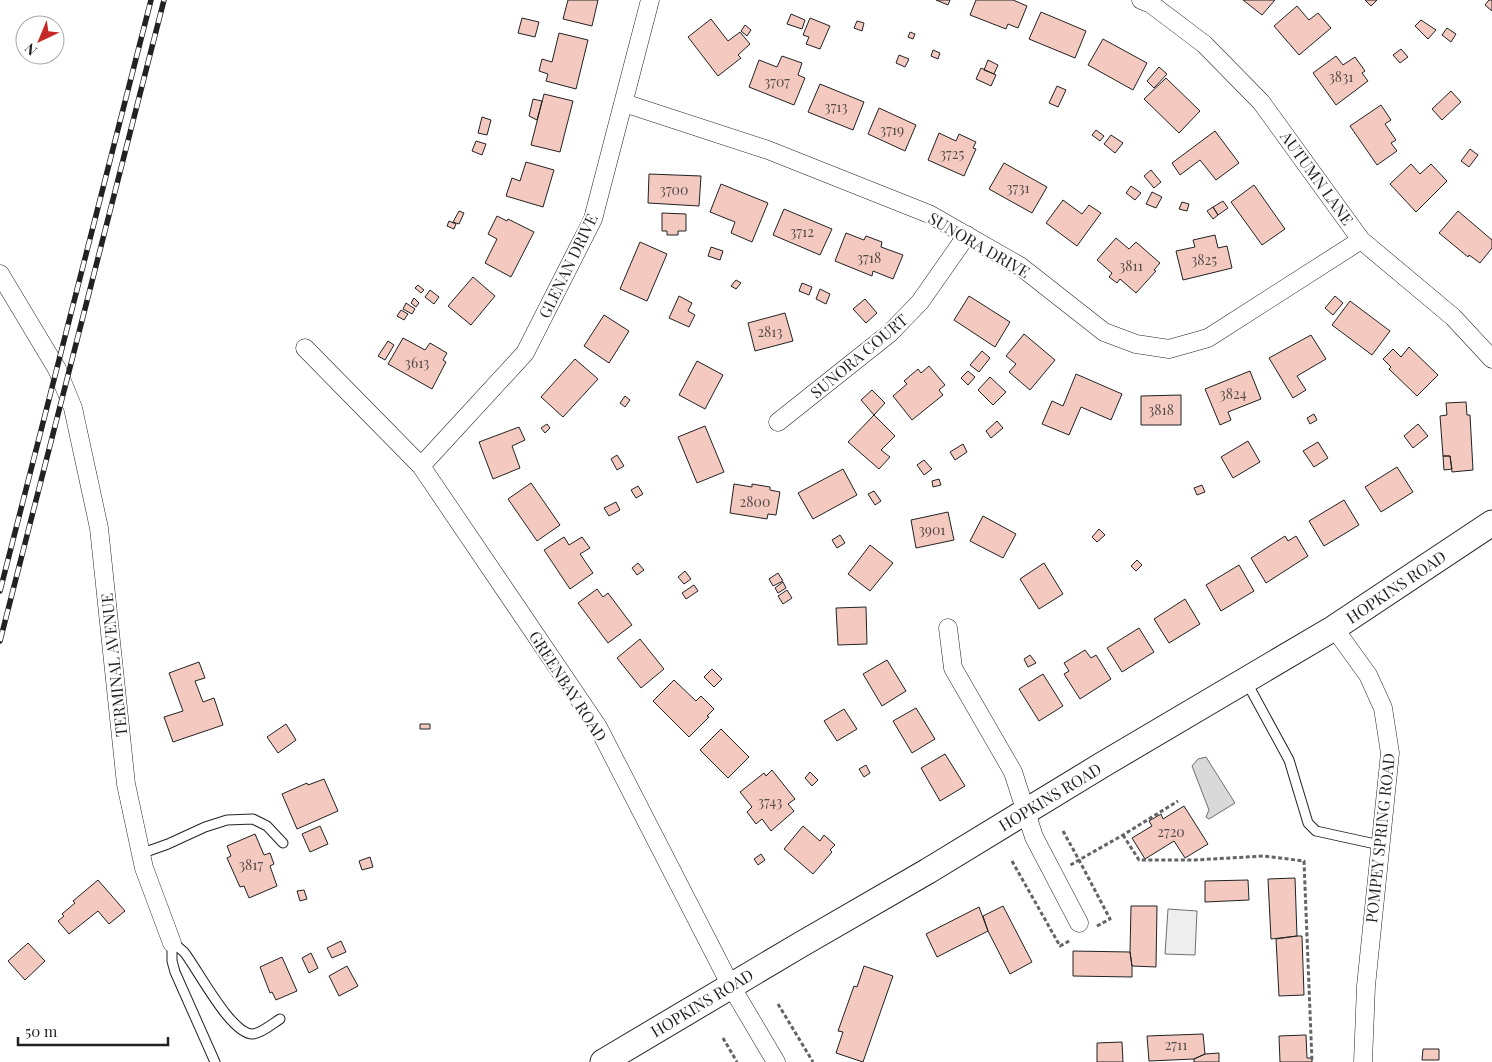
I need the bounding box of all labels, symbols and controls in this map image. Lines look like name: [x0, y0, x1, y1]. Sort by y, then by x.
north arrow: [15, 15, 65, 65]
text: N: [20, 39, 41, 60]
house number: 3831: [1329, 67, 1353, 86]
house number: 3707: [764, 72, 790, 91]
house number: 3713: [824, 97, 848, 116]
house number: 3719: [880, 120, 904, 139]
street label: AUTUMN LANE: [1276, 126, 1359, 229]
house number: 3725: [940, 144, 964, 163]
house number: 3731: [1006, 178, 1030, 197]
house number: 3700: [660, 180, 688, 199]
street label: SUNORA DRIVE: [925, 207, 1034, 282]
street label: GLENAN DRIVE: [533, 210, 602, 321]
house number: 3712: [790, 222, 814, 241]
house number: 3718: [857, 248, 881, 267]
house number: 3825: [1191, 250, 1217, 269]
house number: 3811: [1119, 256, 1143, 275]
street label: SUNORA COURT: [806, 309, 912, 402]
house number: 2813: [757, 322, 783, 341]
house number: 3613: [405, 353, 429, 372]
house number: 3824: [1219, 384, 1247, 403]
house number: 3818: [1148, 400, 1174, 419]
house number: 2800: [740, 492, 770, 511]
house number: 3901: [918, 520, 946, 539]
street label: HOPKINS ROAD: [1342, 545, 1450, 628]
street label: TERMINAL AVENUE: [96, 592, 131, 738]
street label: GREENBAY ROAD: [525, 626, 612, 745]
street label: POMPEY SPRING ROAD: [1360, 752, 1399, 924]
street label: HOPKINS ROAD: [995, 758, 1105, 835]
house number: 3743: [758, 792, 782, 811]
house number: 2720: [1157, 822, 1185, 841]
house number: 3817: [239, 855, 264, 874]
street label: HOPKINS ROAD: [647, 964, 757, 1041]
scale bar: [18, 1014, 168, 1046]
text: 50 m: [25, 1021, 58, 1041]
house number: 2711: [1165, 1035, 1187, 1054]

